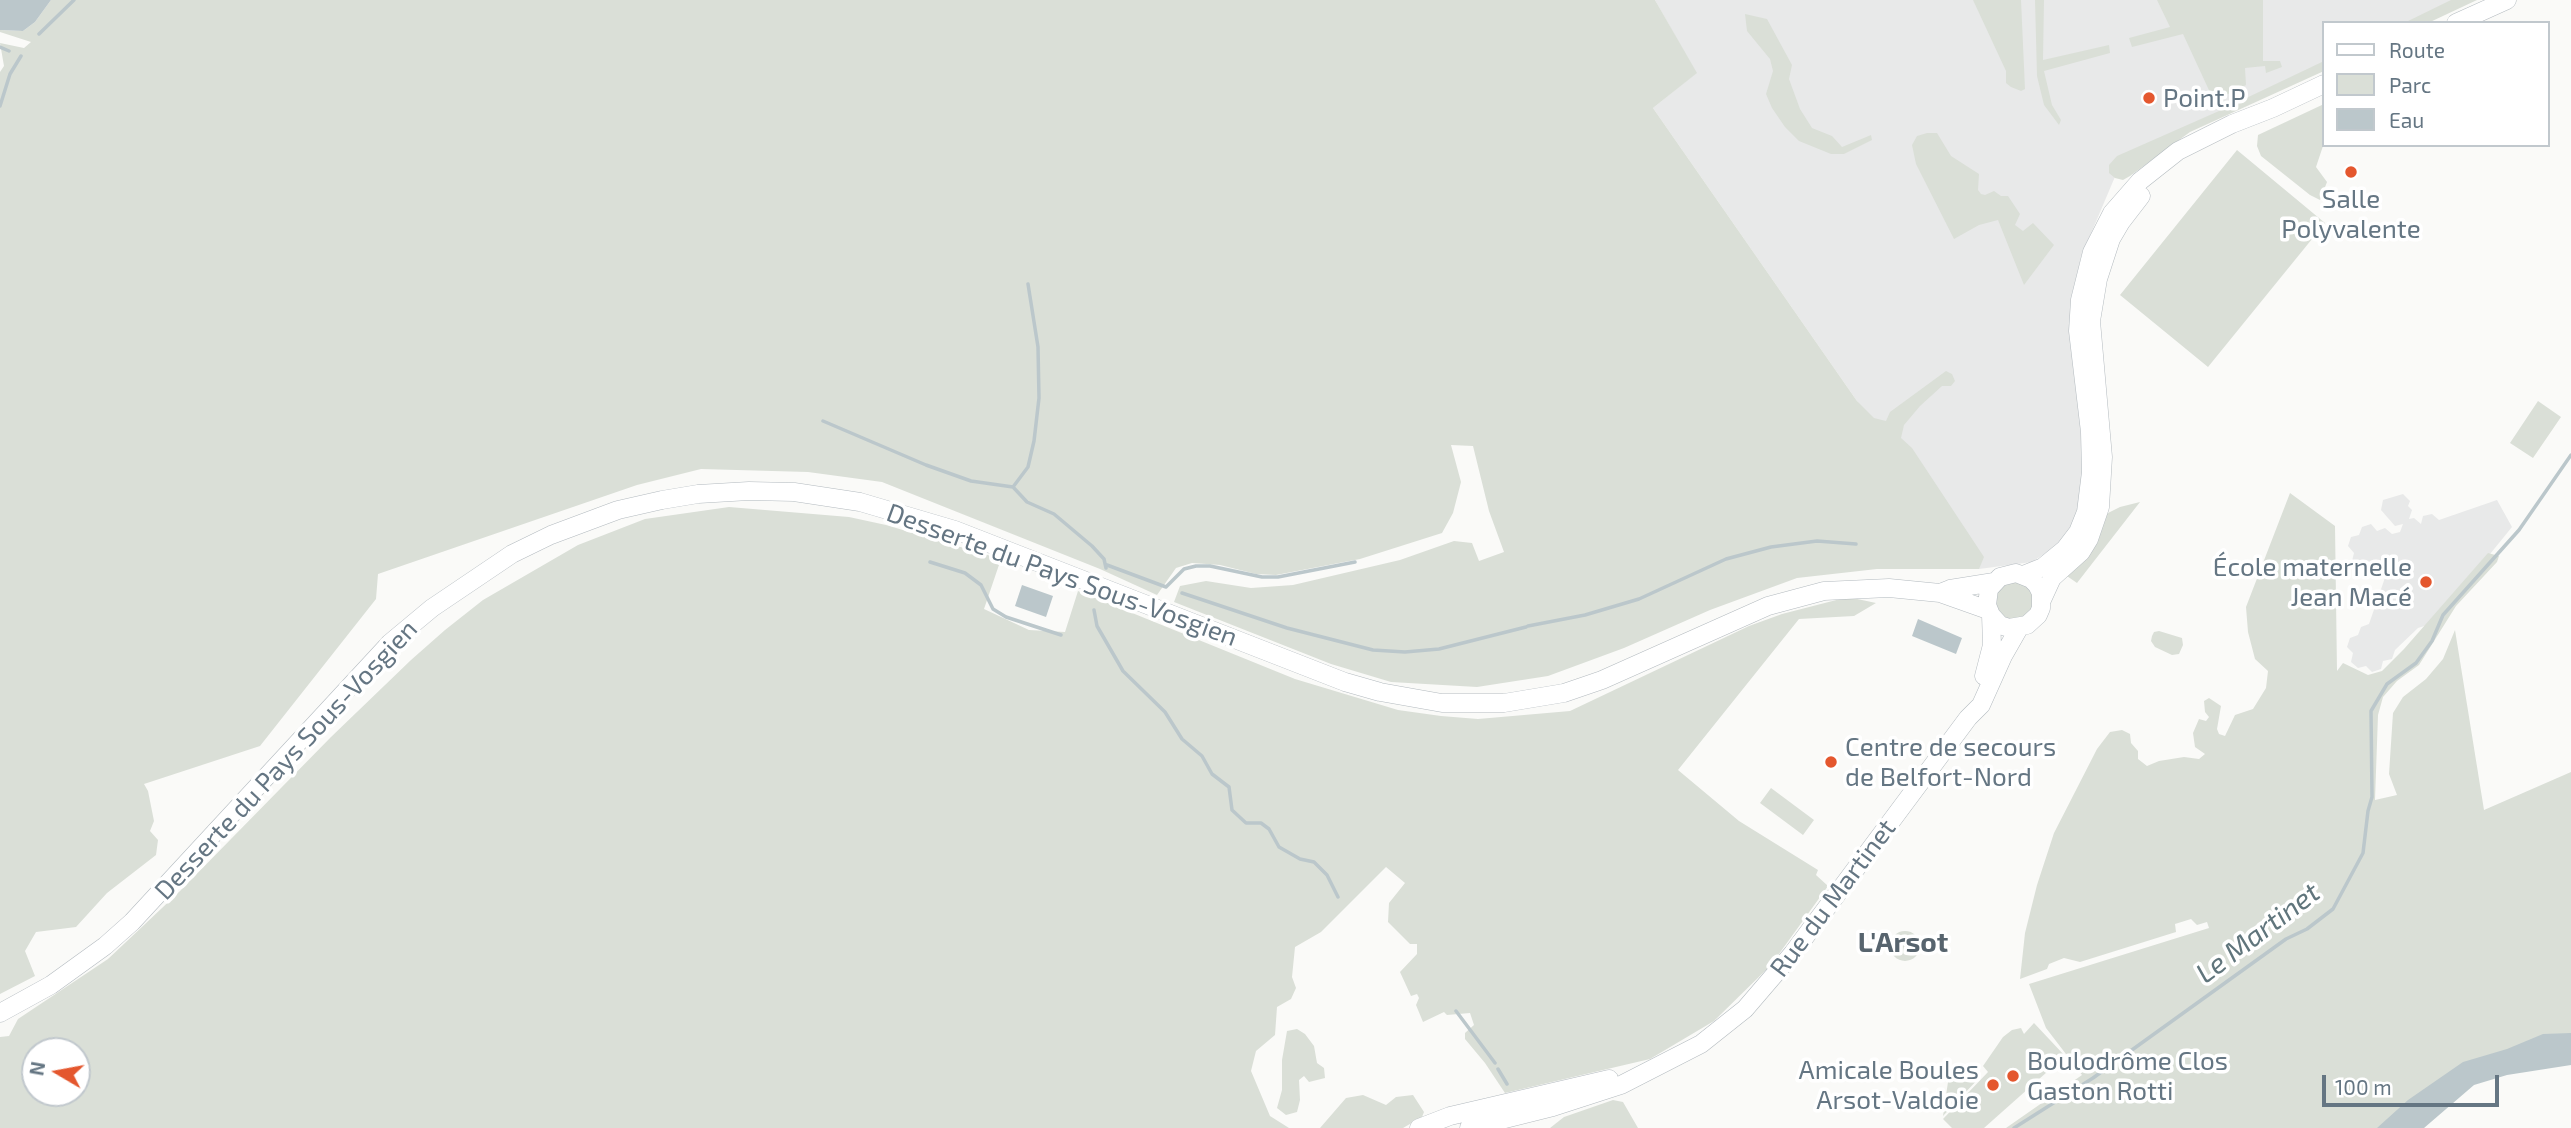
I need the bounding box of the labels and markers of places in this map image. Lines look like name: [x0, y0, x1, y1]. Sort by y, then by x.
place label: Point.P: [2163, 82, 2246, 114]
marker: Point.P: [2141, 90, 2157, 106]
marker: Salle Polyvalente: [2343, 164, 2359, 180]
place label: Salle Polyvalente: [2281, 183, 2421, 244]
place label: École maternelle Jean Macé: [2213, 551, 2412, 612]
marker: École maternelle Jean Macé: [2418, 574, 2434, 590]
place label: Centre de secours de Belfort-Nord: [1845, 731, 2056, 792]
marker: Centre de secours de Belfort-Nord: [1823, 754, 1839, 770]
place label: Boulodrôme Clos Gaston Rotti: [2027, 1045, 2228, 1106]
place label: Amicale Boules Arsot-Valdoie: [1799, 1054, 1979, 1116]
marker: Boulodrôme Clos Gaston Rotti: [2005, 1068, 2021, 1084]
marker: Amicale Boules Arsot-Valdoie: [1985, 1077, 2001, 1093]

